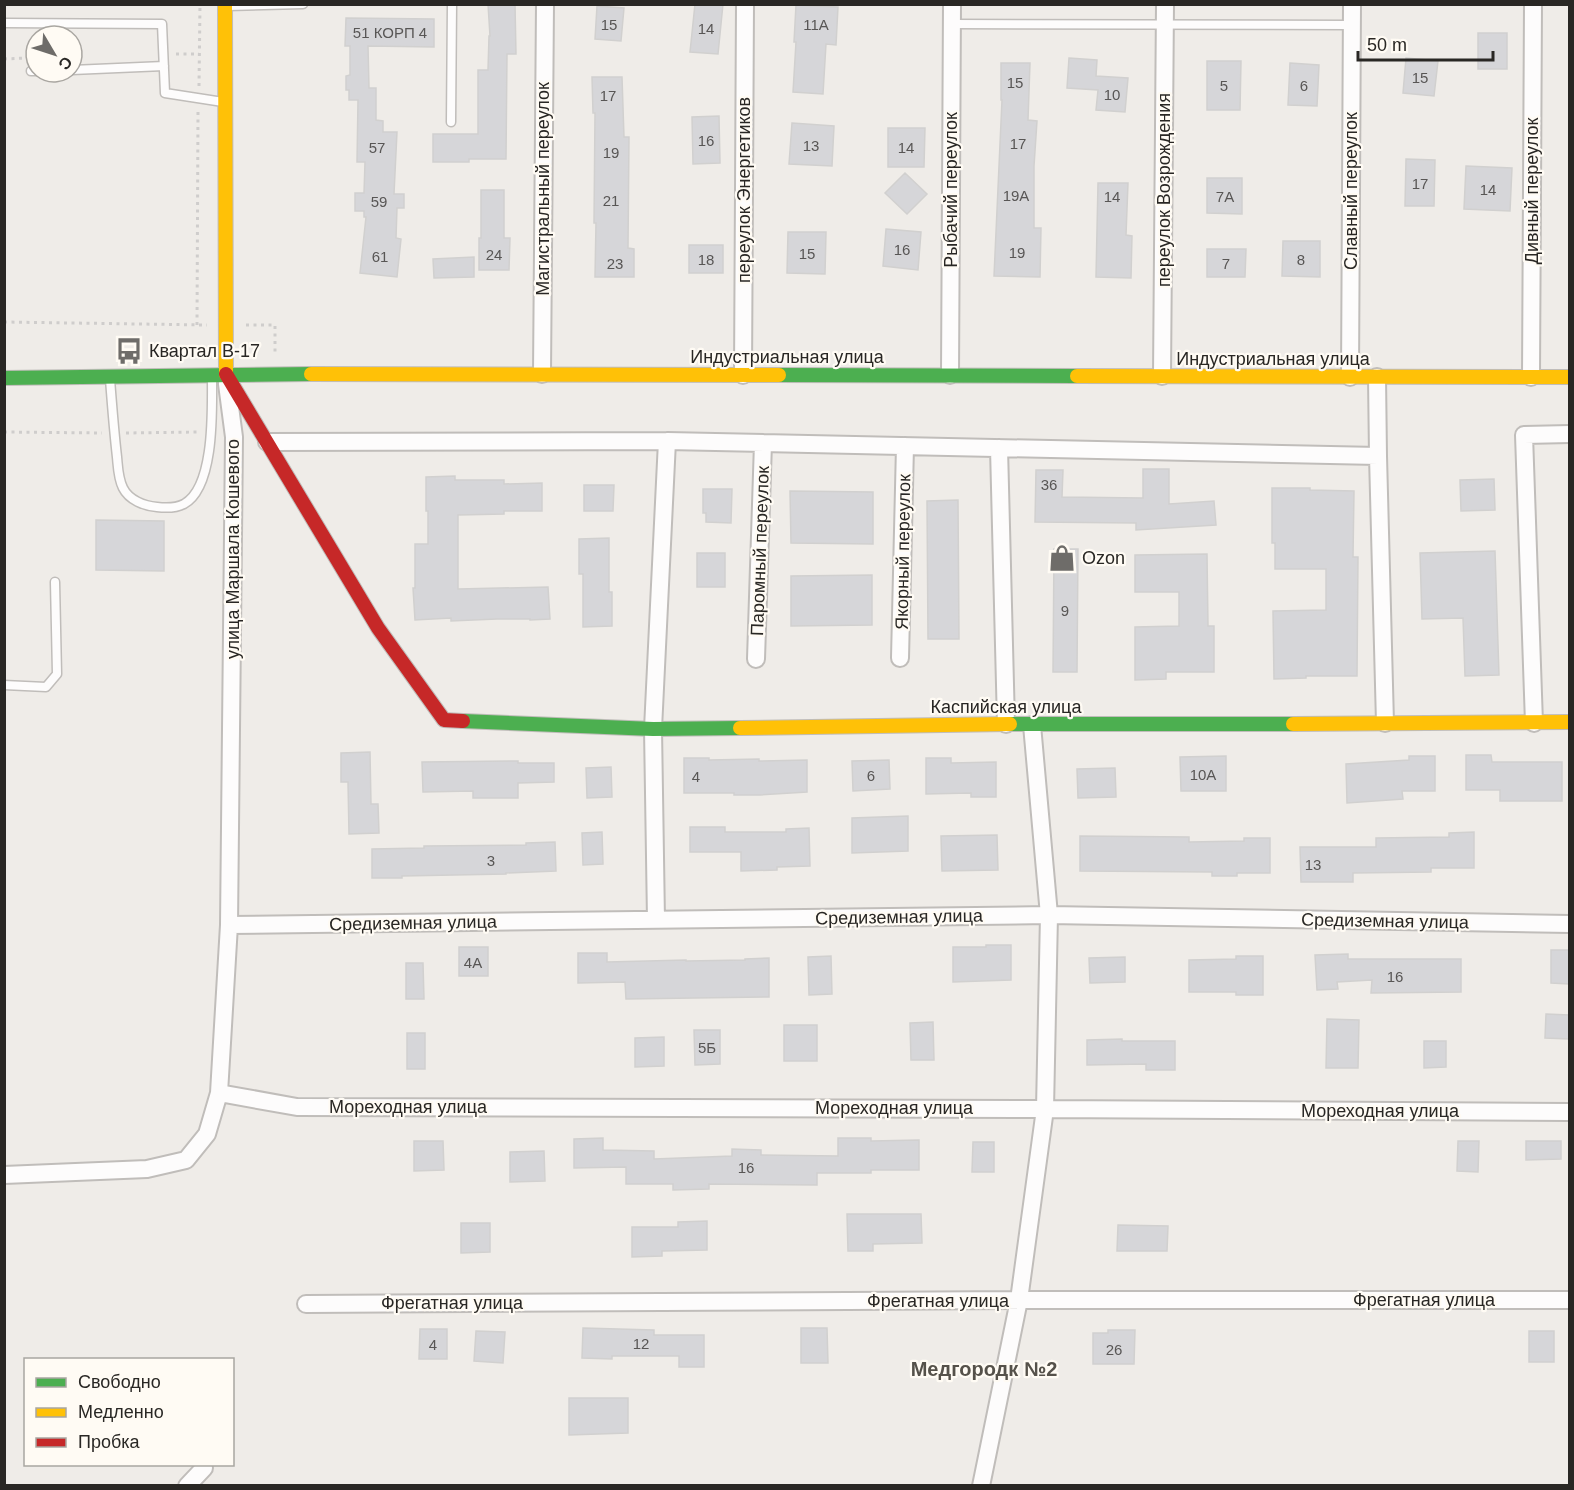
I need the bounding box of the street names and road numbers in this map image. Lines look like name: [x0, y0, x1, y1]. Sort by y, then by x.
street label: Магистральный переулок: [533, 82, 553, 296]
street label: переулок Возрождения: [1154, 93, 1174, 287]
street label: переулок Энергетиков: [734, 97, 754, 283]
street label: Рыбачий переулок: [941, 112, 961, 268]
street label: Славный переулок: [1341, 112, 1361, 270]
street label: Дивный переулок: [1522, 118, 1542, 264]
street label: Индустриальная улица: [690, 347, 885, 367]
street label: Индустриальная улица: [1176, 349, 1371, 369]
street label: улица Маршала Кошевого: [223, 439, 243, 659]
street label: Паромный переулок: [747, 466, 773, 636]
street label: Якорный переулок: [892, 474, 914, 630]
street label: Каспийская улица: [931, 697, 1082, 717]
street label: Средиземная улица: [815, 906, 984, 928]
street label: Средиземная улица: [1301, 910, 1470, 932]
street label: Средиземная улица: [329, 912, 498, 934]
street label: Мореходная улица: [329, 1097, 488, 1117]
street label: Мореходная улица: [815, 1098, 974, 1118]
street label: Мореходная улица: [1301, 1101, 1460, 1121]
street label: Фрегатная улица: [1353, 1290, 1496, 1310]
street label: Фрегатная улица: [867, 1291, 1010, 1311]
street label: Фрегатная улица: [381, 1293, 524, 1313]

